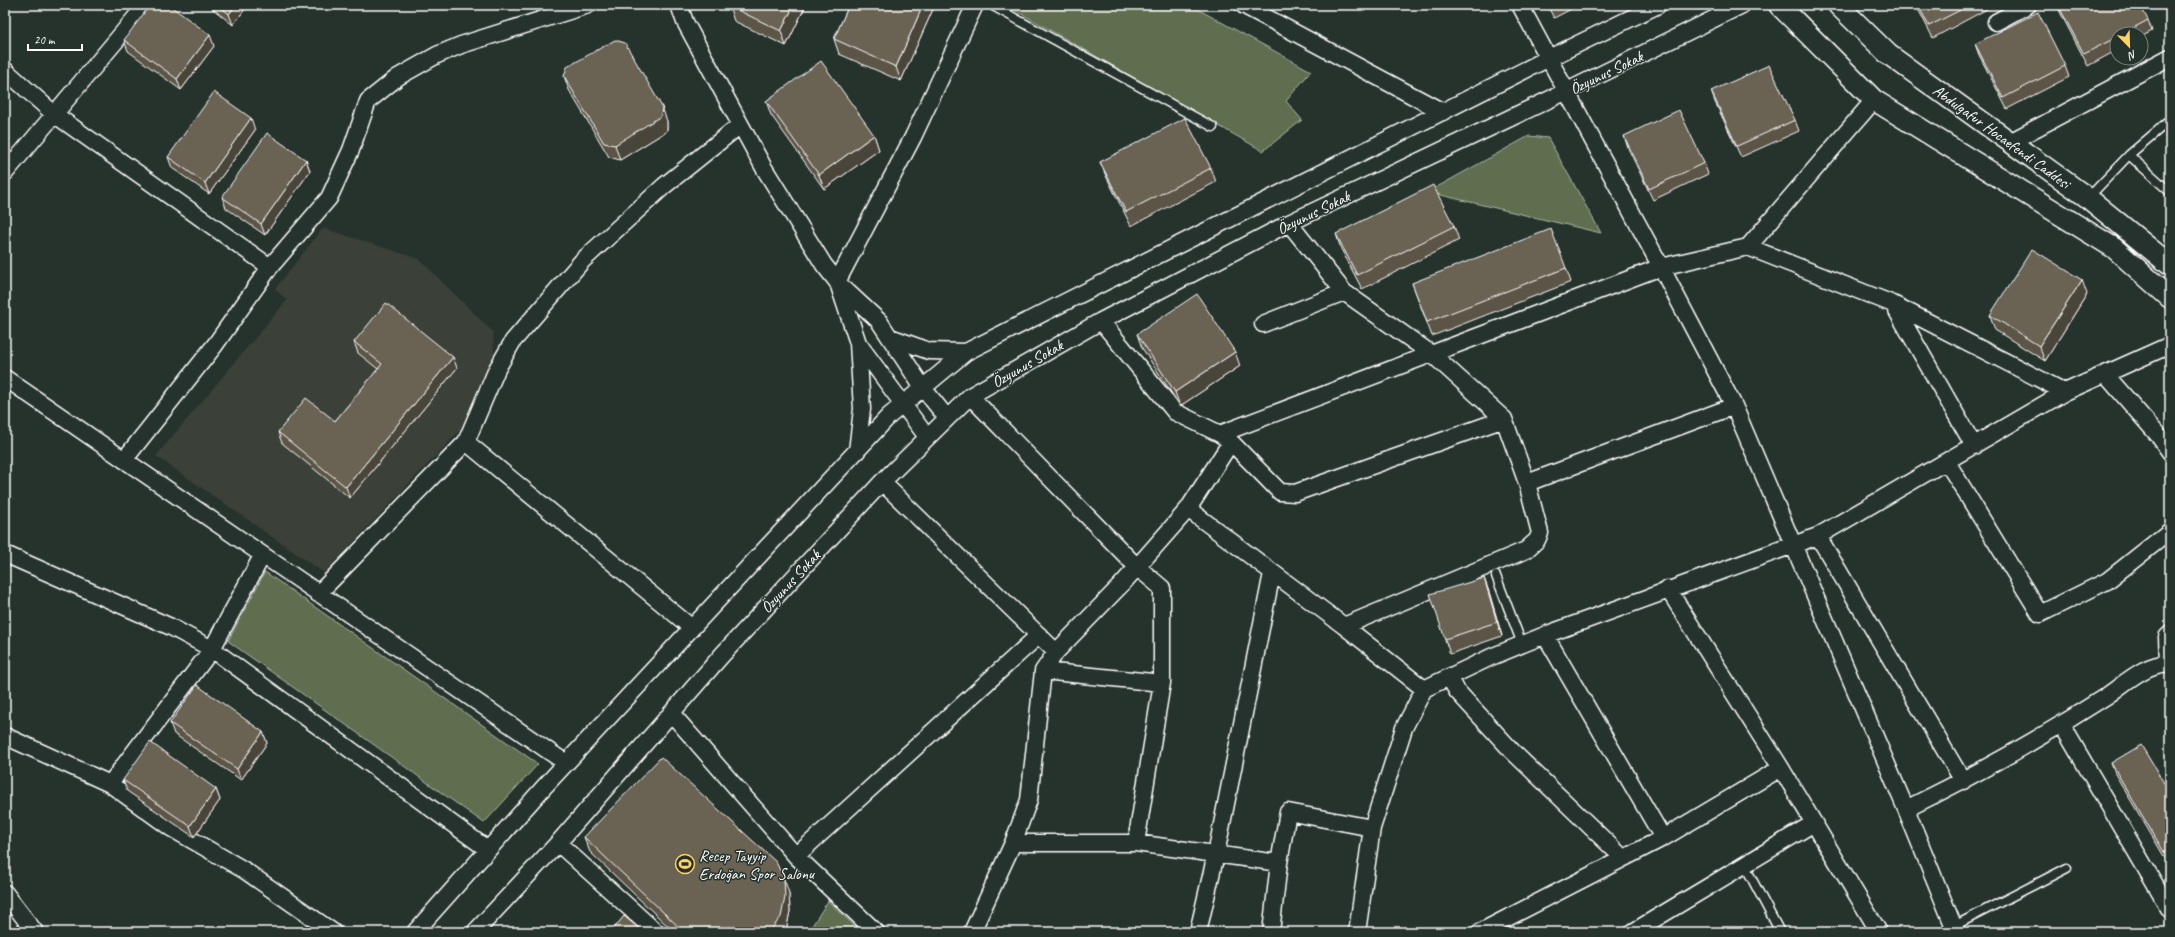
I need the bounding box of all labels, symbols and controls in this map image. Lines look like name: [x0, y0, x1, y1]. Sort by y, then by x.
scale bar: [28, 26, 82, 52]
north arrow: [2109, 26, 2149, 66]
text: 20 m: [34, 32, 56, 48]
street label: Özyunus Sokak: [1567, 46, 1647, 99]
text: N: [2125, 47, 2139, 64]
street label: Abdulgafur Hocaefendi Caddesi: [1929, 80, 2076, 194]
street label: Özyunus Sokak: [1274, 186, 1354, 239]
street label: Özyunus Sokak: [988, 335, 1068, 392]
street label: Özyunus Sokak: [757, 545, 826, 617]
place label: Recep Tayyip Erdoğan Spor Salonu: [699, 846, 815, 884]
sports icon: Recep Tayyip Erdoğan Spor Salonu: [674, 853, 696, 875]

